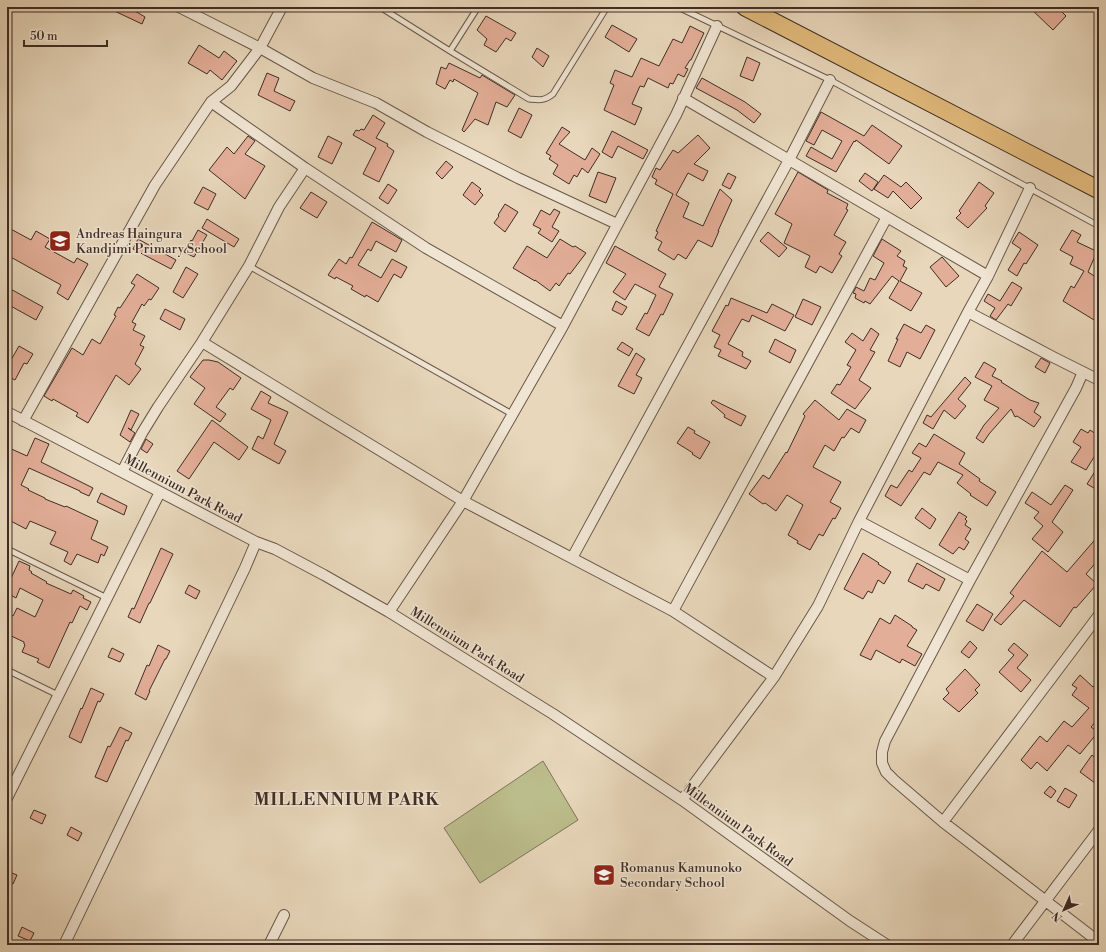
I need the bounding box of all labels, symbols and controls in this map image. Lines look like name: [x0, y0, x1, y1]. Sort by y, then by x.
scale bar: [24, 22, 107, 48]
text: 50 m: [30, 29, 58, 44]
place label: Andreas Haingura Kandjimi Primary School: [75, 226, 227, 257]
school or university icon: Andreas Haingura Kandjimi Primary School: [47, 228, 73, 254]
street label: Millennium Park Road: [121, 451, 245, 527]
street label: Millennium Park Road: [407, 603, 527, 687]
street label: Millennium Park Road: [680, 780, 796, 870]
district label: MILLENNIUM PARK: [254, 789, 440, 811]
place label: Romanus Kamunoko Secondary School: [620, 860, 742, 891]
school or university icon: Romanus Kamunoko Secondary School: [591, 862, 617, 888]
north arrow: [1044, 890, 1084, 930]
text: N: [1049, 908, 1066, 924]

